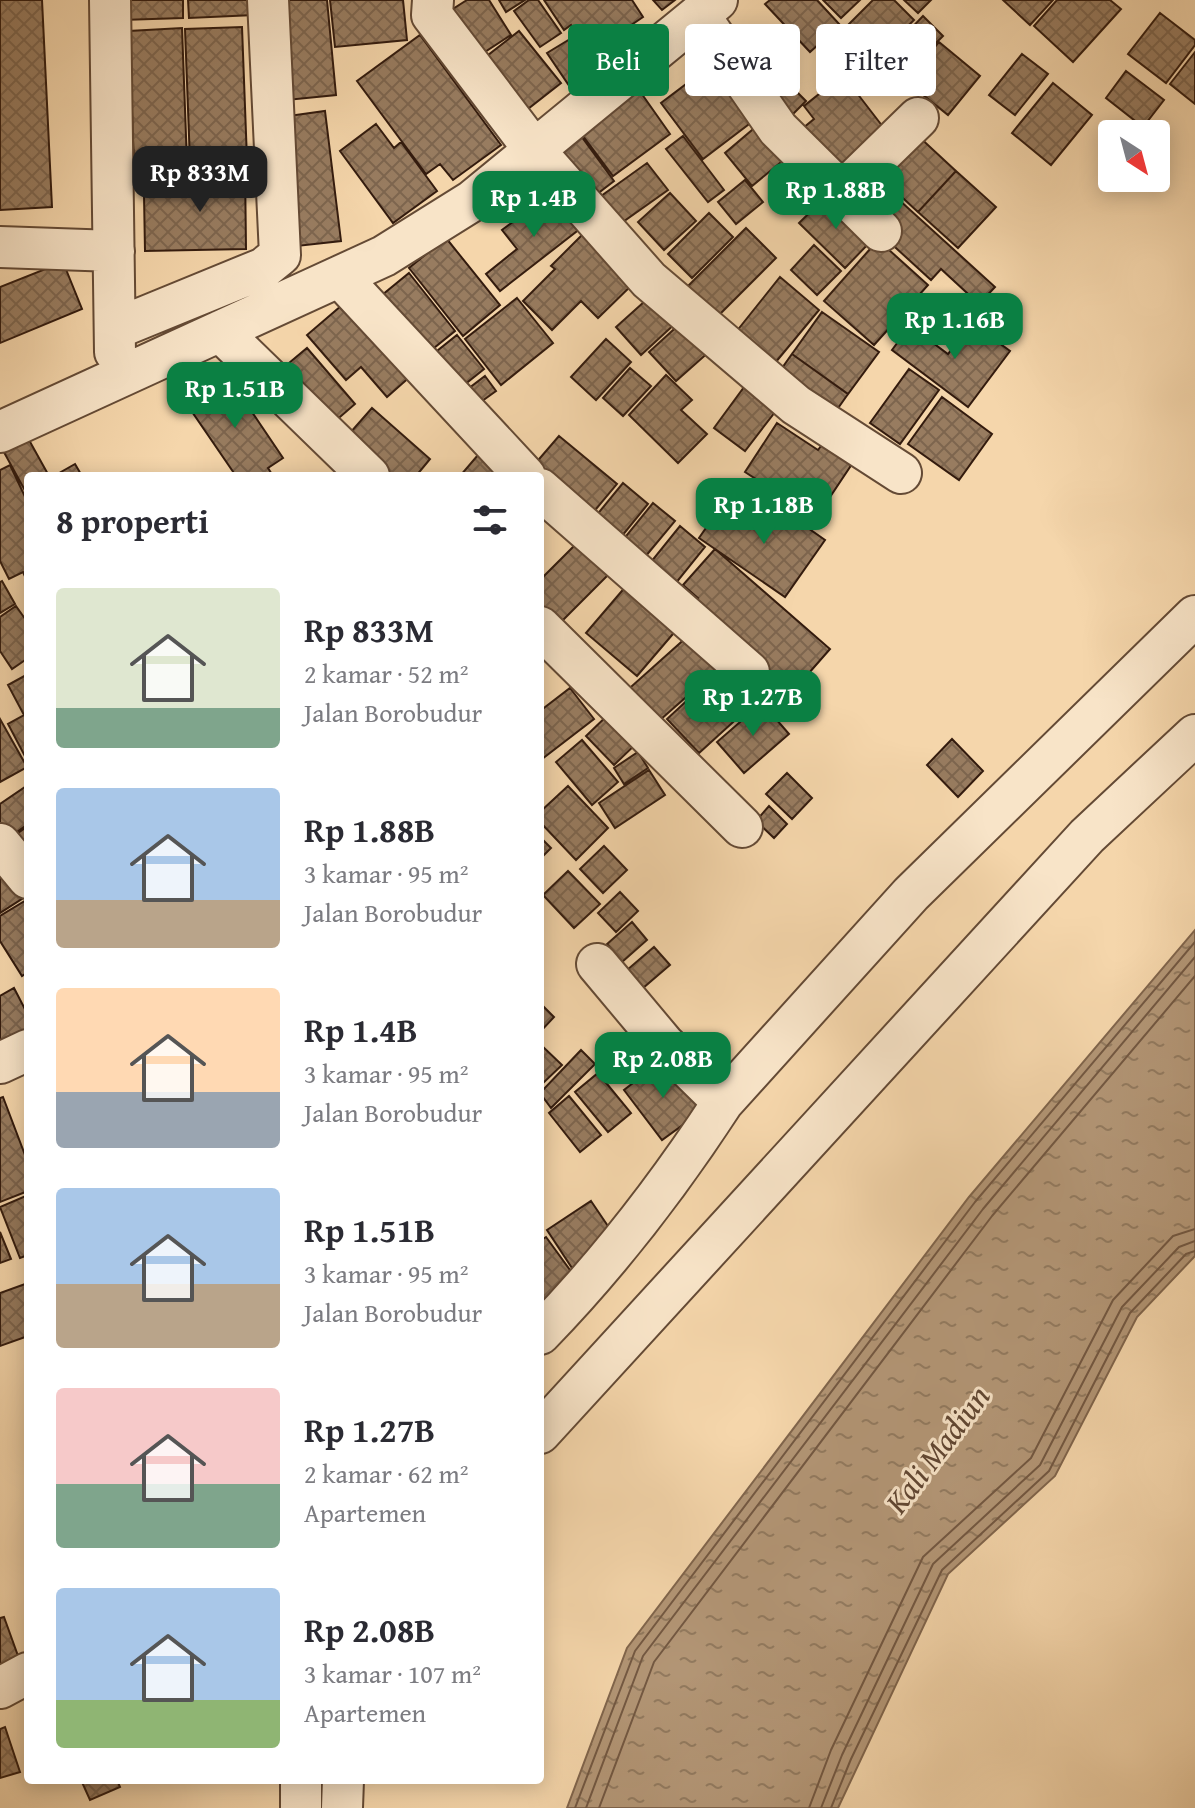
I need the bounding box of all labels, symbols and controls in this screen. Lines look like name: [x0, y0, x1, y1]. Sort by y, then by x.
chip: Beli: [568, 24, 669, 96]
chip: Sewa: [685, 24, 800, 96]
chip: Filter: [816, 24, 936, 96]
north arrow: [1098, 120, 1170, 192]
map controls: [1098, 120, 1170, 192]
pin: Rp 833M: [126, 146, 274, 214]
text: Rp 833M: [150, 152, 250, 191]
pin: Rp 1.88B: [753, 163, 919, 231]
text: Rp 1.88B: [786, 169, 886, 208]
pin: Rp 1.4B: [460, 171, 608, 239]
text: Rp 1.4B: [491, 177, 578, 216]
pin: Rp 1.16B: [872, 293, 1038, 361]
text: Rp 1.16B: [905, 299, 1005, 338]
pin: Rp 1.51B: [152, 362, 318, 430]
text: Rp 1.51B: [185, 368, 285, 407]
pin: Rp 1.18B: [681, 478, 847, 546]
text: Rp 1.18B: [714, 484, 814, 523]
text: 8 properti: [56, 496, 209, 545]
icon: filters: [468, 498, 512, 542]
text: Rp 833M: [304, 605, 434, 654]
icon: home: [120, 620, 216, 716]
text: 2 kamar · 52 m²: [304, 654, 469, 693]
pin: Rp 1.27B: [670, 670, 836, 738]
text: Rp 1.27B: [703, 676, 803, 715]
text: Jalan Borobudur: [304, 693, 482, 732]
text: Rp 1.88B: [304, 805, 435, 854]
icon: home: [120, 820, 216, 916]
text: 3 kamar · 95 m²: [304, 854, 469, 893]
text: Jalan Borobudur: [304, 893, 482, 932]
text: Rp 1.4B: [304, 1005, 418, 1054]
icon: home: [120, 1020, 216, 1116]
pin: Rp 2.08B: [580, 1032, 746, 1100]
text: Rp 2.08B: [613, 1038, 713, 1077]
text: 3 kamar · 95 m²: [304, 1054, 469, 1093]
text: Jalan Borobudur: [304, 1093, 482, 1132]
text: Rp 1.51B: [304, 1205, 435, 1254]
icon: home: [120, 1220, 216, 1316]
text: 3 kamar · 95 m²: [304, 1254, 469, 1293]
text: Jalan Borobudur: [304, 1293, 482, 1332]
water label: Kali Madiun: [873, 1375, 1001, 1524]
text: Rp 1.27B: [304, 1405, 435, 1454]
icon: home: [120, 1420, 216, 1516]
text: 2 kamar · 62 m²: [304, 1454, 469, 1493]
text: Apartemen: [304, 1493, 426, 1532]
text: Rp 2.08B: [304, 1605, 435, 1654]
icon: home: [120, 1620, 216, 1716]
text: 3 kamar · 107 m²: [304, 1654, 481, 1693]
text: Apartemen: [304, 1693, 426, 1732]

